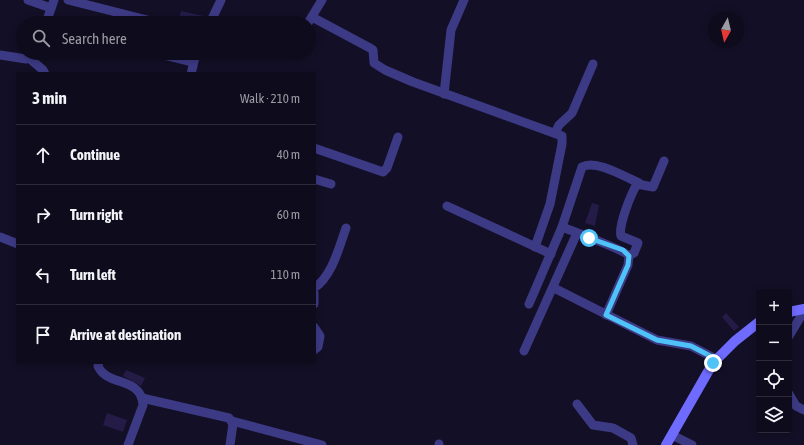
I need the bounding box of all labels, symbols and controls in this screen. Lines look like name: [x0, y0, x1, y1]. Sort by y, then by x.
north arrow: [708, 12, 744, 48]
search box: [16, 16, 316, 60]
icon: search: [30, 27, 52, 49]
text: Search here: [62, 30, 127, 47]
text: 3 min: [32, 88, 67, 108]
text: Walk · 210 m: [240, 91, 300, 106]
icon: ahead: [32, 144, 54, 166]
text: Continue: [70, 146, 120, 163]
text: 40 m: [277, 147, 300, 162]
icon: right: [32, 204, 54, 226]
text: Turn right: [70, 206, 123, 223]
text: 60 m: [277, 207, 300, 222]
route start: [580, 229, 598, 247]
icon: left: [32, 264, 54, 286]
text: Turn left: [70, 266, 116, 283]
text: 110 m: [271, 267, 300, 282]
map controls: [756, 289, 792, 433]
button: +: [756, 289, 792, 325]
icon: arrive: [32, 324, 54, 346]
button: −: [756, 325, 792, 361]
text: Arrive at destination: [70, 326, 181, 343]
route end: [704, 354, 722, 372]
button: locate: [756, 361, 792, 397]
button: layers: [756, 397, 792, 433]

